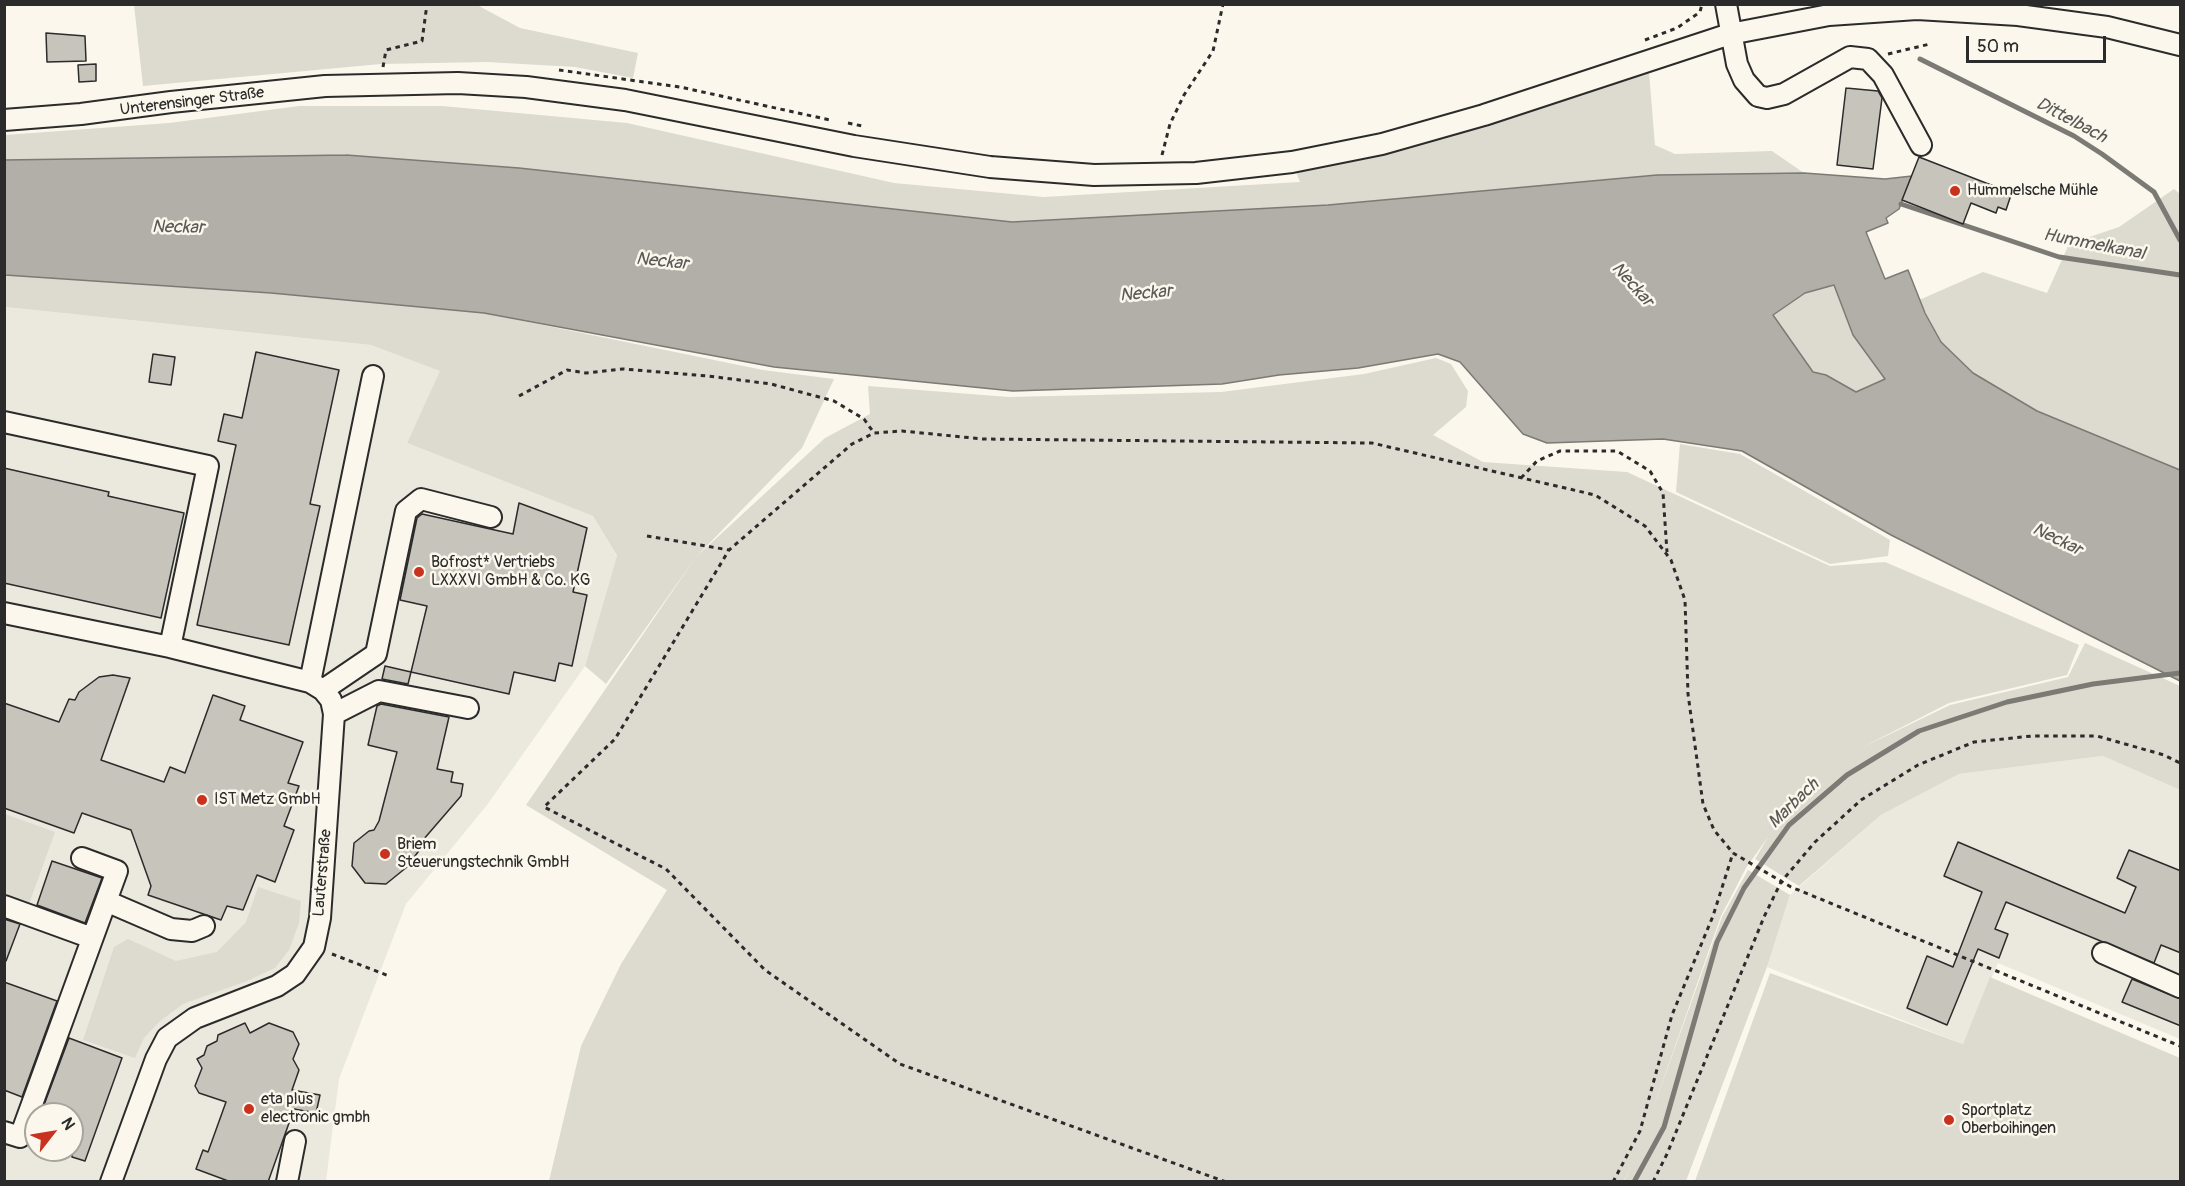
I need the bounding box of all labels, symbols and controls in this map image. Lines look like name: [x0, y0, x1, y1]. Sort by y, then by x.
scale bar: [1969, 24, 2108, 62]
text: 50 m: [1977, 35, 2019, 58]
street label: Unterensinger Straße: [119, 84, 265, 120]
water label: Dittelbach: [2032, 93, 2110, 149]
place label: Hummelsche Mühle: [1967, 181, 2098, 201]
marker: Hummelsche Mühle: [1948, 184, 1962, 198]
water label: Neckar: [152, 217, 204, 239]
water label: Hummelkanal: [2041, 225, 2147, 265]
water label: Neckar: [635, 249, 689, 275]
water label: Neckar: [1606, 258, 1658, 312]
water label: Neckar: [1119, 281, 1173, 307]
water label: Neckar: [2029, 519, 2085, 561]
place label: Bofrost* Vertriebs LXXXVI GmbH & Co. KG: [431, 553, 590, 591]
marker: Bofrost* Vertriebs LXXXVI GmbH & Co. KG: [412, 565, 426, 579]
water label: Marbach: [1764, 775, 1824, 833]
place label: IST Metz GmbH: [214, 790, 321, 810]
marker: IST Metz GmbH: [195, 793, 209, 807]
street label: Lauterstraße: [310, 829, 336, 917]
place label: Briem Steuerungstechnik GmbH: [397, 835, 569, 873]
marker: Briem Steuerungstechnik GmbH: [378, 847, 392, 861]
place label: eta plus electronic gmbh: [261, 1090, 370, 1128]
place label: Sportplatz Oberboihingen: [1961, 1101, 2056, 1139]
north arrow: [24, 1102, 84, 1162]
marker: eta plus electronic gmbh: [242, 1102, 256, 1116]
marker: Sportplatz Oberboihingen: [1942, 1113, 1956, 1127]
text: N: [56, 1114, 79, 1134]

